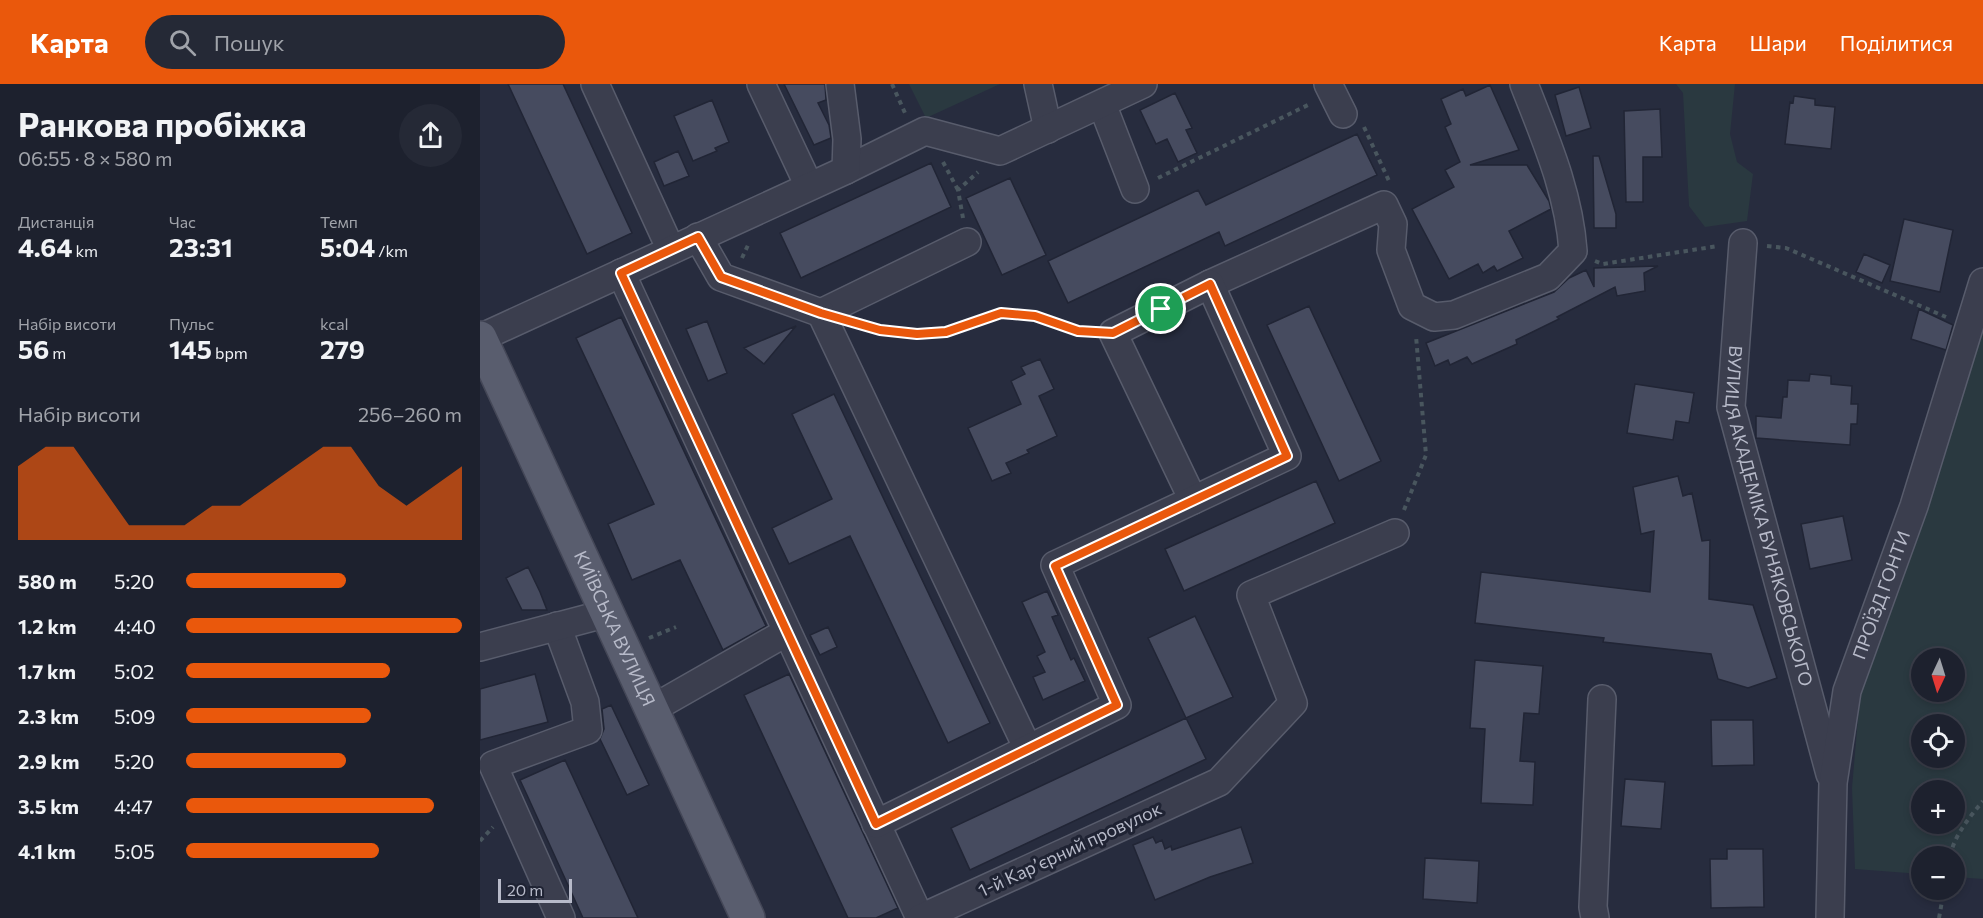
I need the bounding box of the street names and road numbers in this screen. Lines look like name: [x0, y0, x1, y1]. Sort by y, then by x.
street label: ВУЛИЦЯ АКАДЕМІКА БУНЯКОВСЬКОГО: [1721, 345, 1818, 689]
street label: ПРОЇЗД ГОНТИ: [1847, 527, 1914, 662]
street label: КИЇВСЬКА ВУЛИЦЯ: [570, 547, 661, 709]
street label: 1-й Карʼєрний провулок: [974, 797, 1165, 901]

